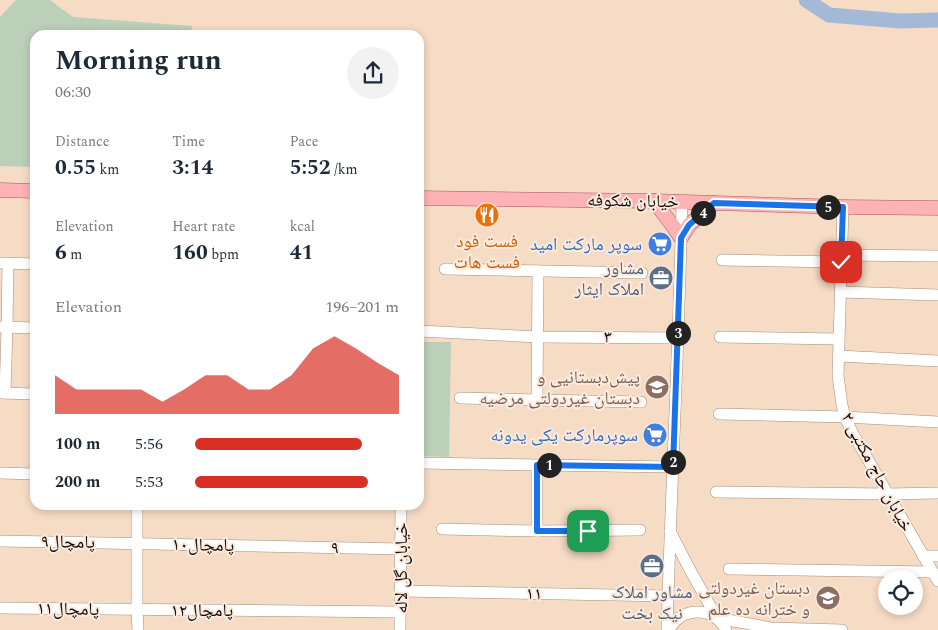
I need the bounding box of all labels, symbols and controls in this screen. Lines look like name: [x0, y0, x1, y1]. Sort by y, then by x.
text: Morning run: [55, 39, 222, 82]
button: share: [347, 47, 399, 99]
text: 06:30: [55, 80, 91, 104]
text: Distance: [55, 131, 110, 152]
text: Time: [172, 131, 205, 152]
text: Pace: [290, 131, 319, 152]
text: 0.55: [55, 152, 96, 184]
text: 3:14: [172, 152, 213, 184]
text: 5:52: [290, 152, 331, 184]
text: km: [96, 159, 119, 180]
text: /km: [331, 159, 358, 180]
street label: خیابان شکوفه: [587, 187, 679, 215]
pin: 5: [816, 194, 840, 220]
text: 5: [825, 197, 832, 218]
pin: 4: [690, 200, 716, 226]
restaurant icon: فست فود فست هات: [474, 202, 500, 228]
text: 4: [700, 203, 707, 224]
text: Elevation: [55, 216, 114, 237]
text: Heart rate: [172, 216, 236, 237]
text: kcal: [290, 216, 315, 237]
place label: فست فود فست هات: [454, 228, 520, 276]
place label: سوپر مارکت امید: [530, 231, 642, 258]
supermarket icon: سوپر مارکت امید: [647, 231, 673, 257]
text: 6: [55, 237, 67, 269]
text: 160: [172, 237, 208, 269]
text: 41: [290, 237, 313, 269]
pin: [820, 241, 862, 283]
text: m: [67, 244, 82, 265]
text: bpm: [208, 244, 239, 265]
icon: check: [827, 248, 855, 276]
place label: مشاور املاک ایثار: [574, 255, 644, 303]
office icon: مشاور املاک ایثار: [648, 265, 674, 291]
text: Elevation: [55, 295, 122, 319]
text: 196–201 m: [325, 295, 399, 319]
pin: 3: [666, 320, 690, 346]
street label: ۳: [604, 323, 612, 351]
text: 3: [675, 323, 682, 344]
place label: پیش‌دبستانیی و دبستان غیردولتی مرضیه: [479, 364, 640, 412]
school or university icon: پیش‌دبستانیی و دبستان غیردولتی مرضیه: [644, 374, 670, 400]
street label: خیابان حاج مکتبی ۲: [834, 407, 920, 537]
place label: سوپرمارکت یکی یدونه: [490, 422, 638, 449]
supermarket icon: سوپرمارکت یکی یدونه: [642, 422, 668, 448]
text: 100 m: [55, 432, 100, 456]
text: 5:56: [135, 432, 163, 456]
pin: 2: [660, 450, 686, 474]
pin: 1: [536, 452, 562, 478]
text: 2: [670, 452, 677, 473]
text: 1: [546, 455, 553, 476]
text: 200 m: [55, 470, 100, 494]
text: 5:53: [135, 470, 163, 494]
pin: [567, 510, 609, 552]
icon: arrive: [574, 517, 602, 545]
street label: خیابان گل لاله: [388, 523, 415, 613]
street label: پامچال۹: [41, 528, 95, 556]
street label: پامچال۱۰: [172, 531, 234, 559]
street label: ۹: [331, 534, 339, 562]
office icon: مشاور املاک نیک بخت: [639, 553, 665, 579]
map controls: [878, 570, 923, 615]
button: locate: [878, 570, 923, 615]
place label: دبستان غیردولتی و خترانه ده علم: [698, 575, 810, 623]
place label: مشاور املاک نیک بخت: [611, 579, 693, 627]
street label: ۱۱: [526, 580, 542, 608]
school or university icon: دبستان غیردولتی و خترانه ده علم: [815, 585, 841, 611]
street label: پامچال۱۱: [37, 595, 99, 623]
street label: پامچال۱۲: [171, 597, 233, 624]

